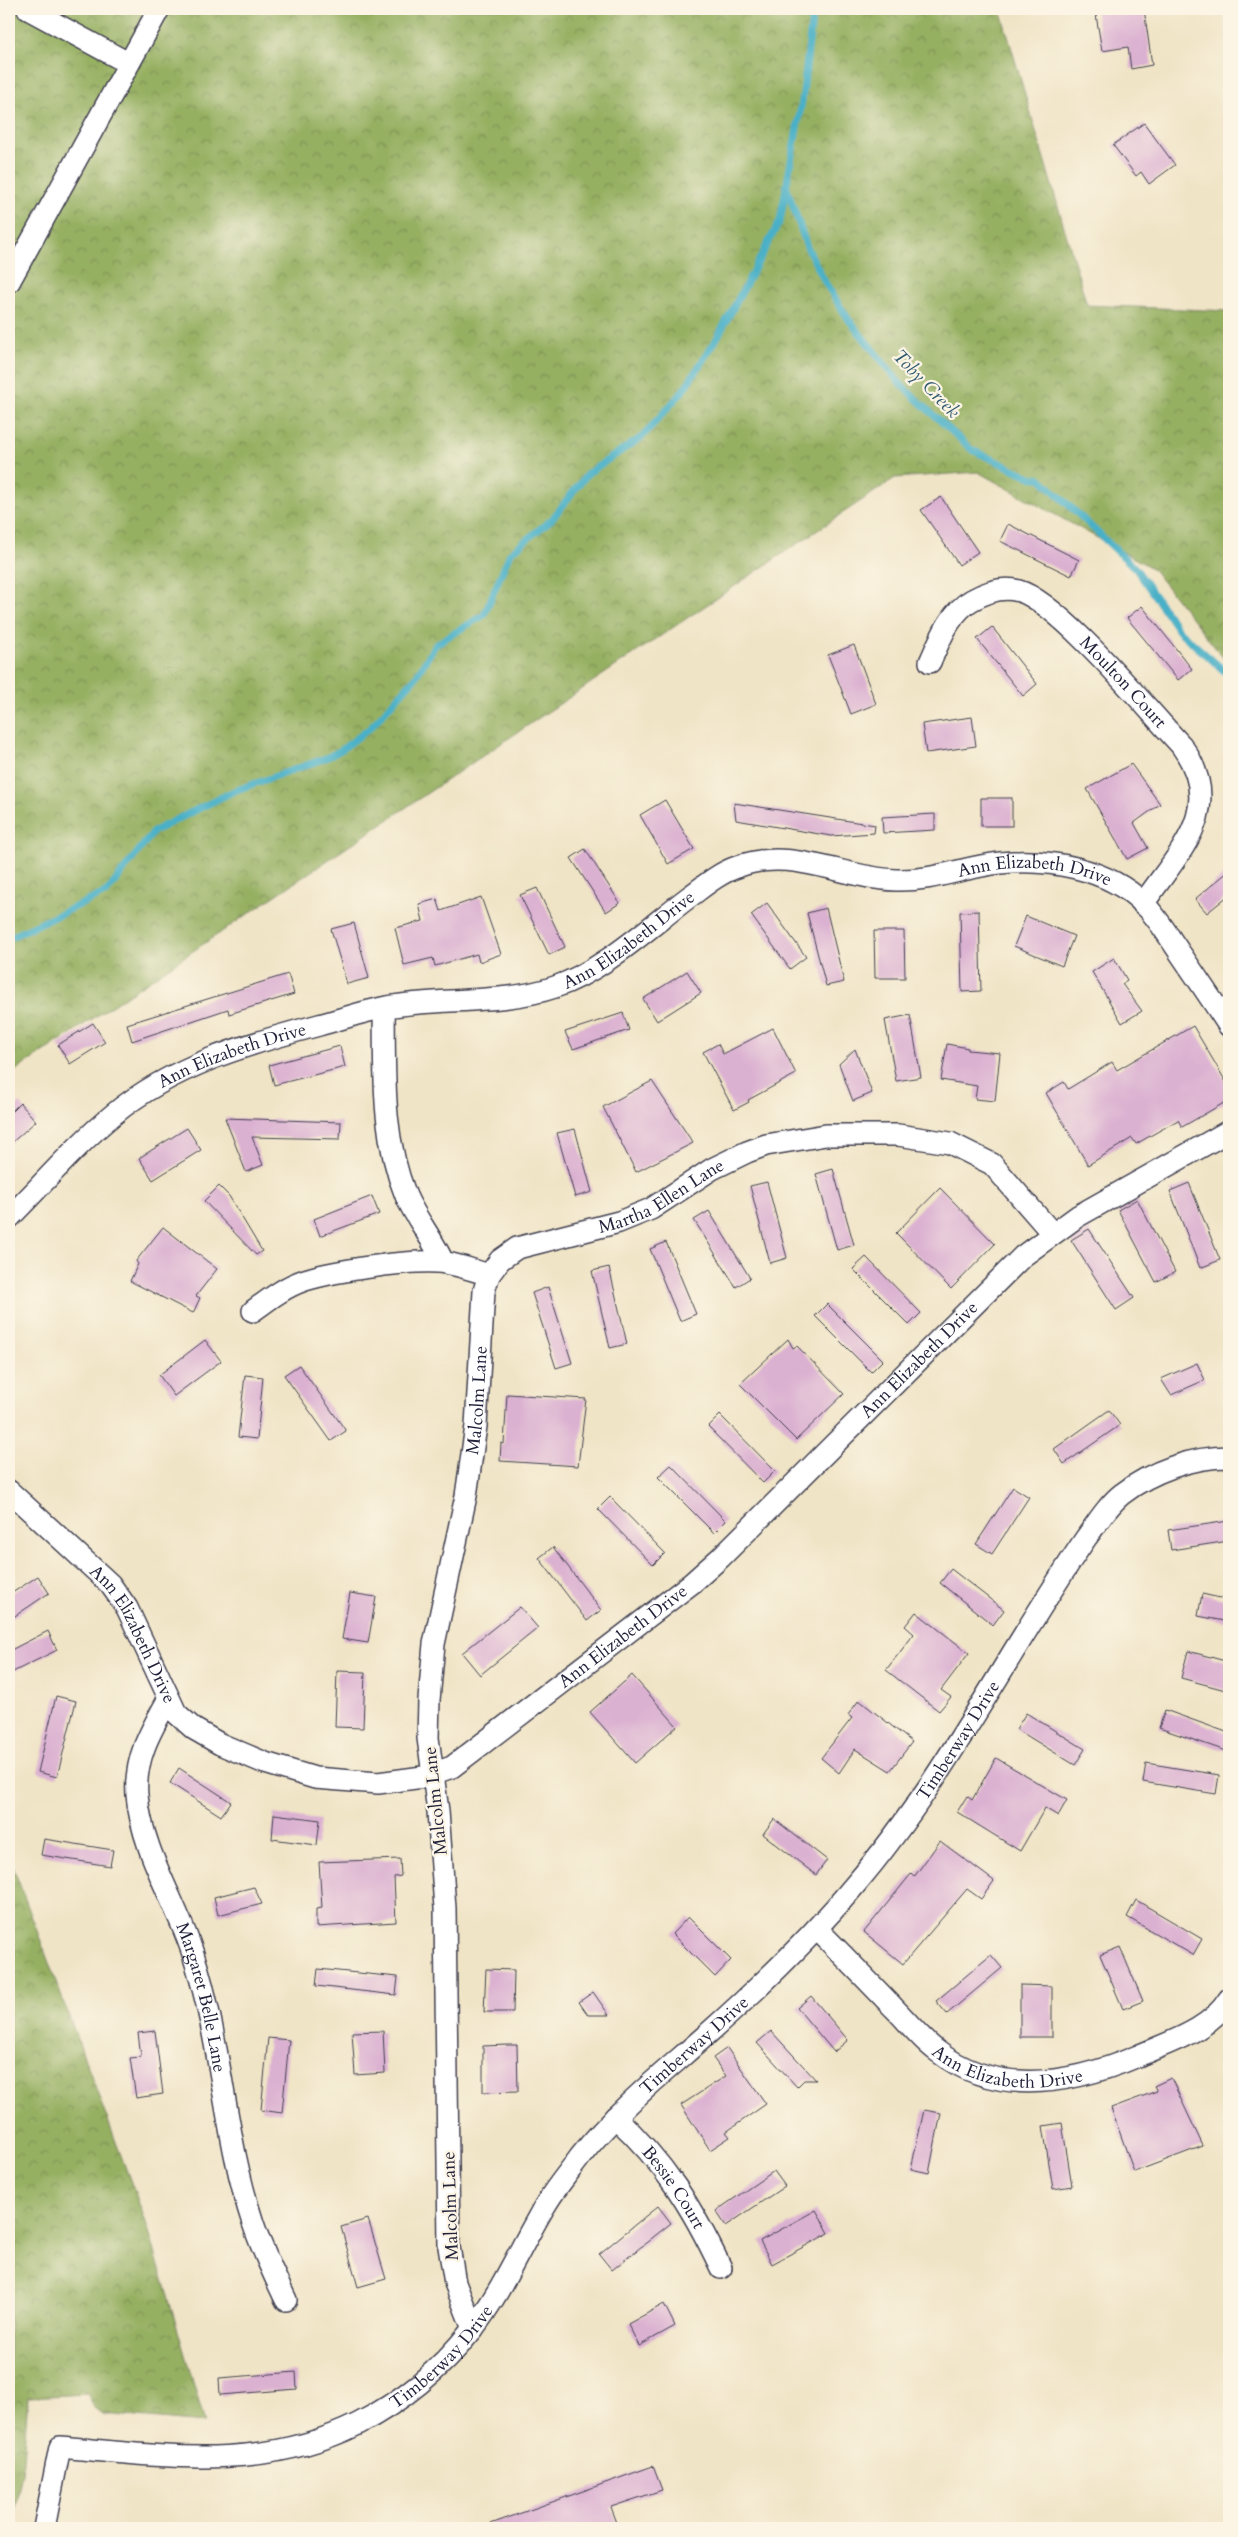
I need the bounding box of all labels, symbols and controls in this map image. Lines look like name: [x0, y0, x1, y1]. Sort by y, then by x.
water label: Toby Creek: [887, 344, 966, 424]
street label: Moulton Court: [1074, 631, 1172, 734]
street label: Ann Elizabeth Drive: [955, 850, 1116, 892]
street label: Ann Elizabeth Drive: [559, 885, 700, 996]
street label: Ann Elizabeth Drive: [154, 1017, 309, 1095]
street label: Martha Ellen Lane: [596, 1153, 728, 1240]
street label: Ann Elizabeth Drive: [855, 1296, 984, 1424]
street label: Malcolm Lane: [460, 1345, 494, 1456]
street label: Ann Elizabeth Drive: [84, 1559, 182, 1707]
street label: Ann Elizabeth Drive: [553, 1579, 693, 1694]
street label: Timberway Drive: [911, 1676, 1006, 1806]
street label: Malcolm Lane: [417, 1745, 454, 1856]
street label: Margaret Belle Lane: [169, 1919, 232, 2074]
street label: Timberway Drive: [634, 1990, 754, 2101]
street label: Ann Elizabeth Drive: [926, 2039, 1086, 2095]
street label: Bessie Court: [636, 2140, 711, 2234]
street label: Malcolm Lane: [436, 2151, 465, 2261]
street label: Timberway Drive: [385, 2300, 499, 2415]

